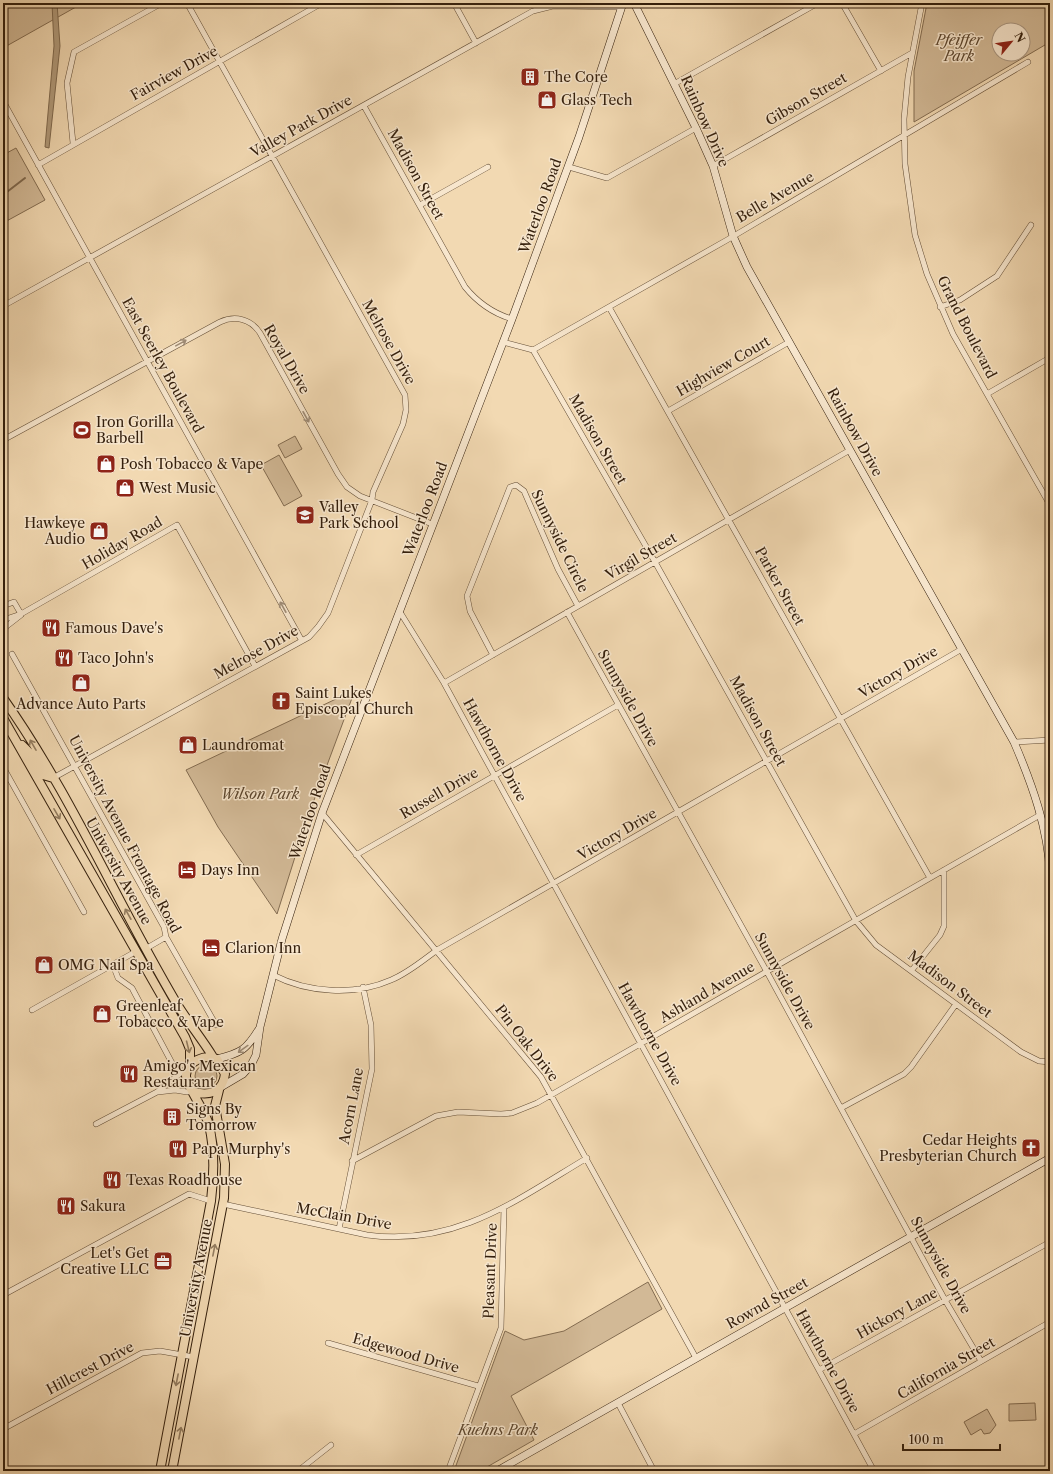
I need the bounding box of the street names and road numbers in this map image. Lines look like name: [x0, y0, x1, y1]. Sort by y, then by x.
street label: Fairview Drive: [127, 42, 221, 104]
street label: Gibson Street: [762, 68, 850, 130]
street label: Rainbow Drive: [677, 72, 733, 170]
street label: Valley Park Drive: [246, 91, 355, 162]
street label: Madison Street: [384, 125, 448, 223]
street label: Waterloo Road: [514, 156, 566, 257]
street label: Belle Avenue: [733, 167, 817, 226]
street label: Grand Boulevard: [933, 273, 1001, 382]
street label: East Seerley Boulevard: [118, 294, 208, 436]
street label: Melrose Drive: [358, 296, 420, 388]
street label: Royal Drive: [260, 321, 314, 397]
street label: Highview Court: [673, 332, 773, 400]
street label: Rainbow Drive: [823, 385, 887, 480]
street label: Madison Street: [565, 391, 631, 487]
street label: Waterloo Road: [398, 459, 451, 560]
street label: Sunnyside Circle: [527, 487, 593, 596]
street label: Holiday Road: [79, 512, 166, 573]
street label: Virgil Street: [601, 528, 680, 584]
street label: Parker Street: [751, 544, 809, 628]
street label: Melrose Drive: [210, 621, 302, 683]
street label: Victory Drive: [854, 642, 941, 702]
street label: Sunnyside Drive: [594, 646, 662, 750]
street label: Madison Street: [726, 672, 790, 770]
street label: Hawthorne Drive: [459, 695, 531, 805]
street label: University Avenue Frontage Road: [65, 732, 185, 936]
street label: Waterloo Road: [285, 761, 335, 863]
street label: Russell Drive: [397, 763, 481, 823]
street label: Victory Drive: [573, 804, 660, 864]
street label: University Avenue: [82, 814, 156, 928]
street label: Sunnyside Drive: [751, 929, 819, 1033]
street label: Madison Street: [904, 946, 996, 1022]
street label: Ashland Avenue: [655, 957, 758, 1027]
street label: Hawthorne Drive: [614, 979, 686, 1089]
street label: Pin Oak Drive: [491, 1001, 563, 1085]
street label: Acorn Lane: [335, 1066, 367, 1147]
street label: McClain Drive: [295, 1199, 393, 1233]
street label: Sunnyside Drive: [907, 1213, 975, 1317]
street label: University Avenue: [176, 1217, 216, 1339]
street label: Pleasant Drive: [479, 1223, 501, 1319]
street label: Rownd Street: [723, 1273, 811, 1333]
street label: Hickory Lane: [853, 1283, 941, 1343]
street label: Hawthorne Drive: [792, 1306, 864, 1416]
street label: Edgewood Drive: [351, 1329, 462, 1377]
street label: California Street: [894, 1333, 998, 1403]
street label: Hillcrest Drive: [43, 1337, 137, 1399]

